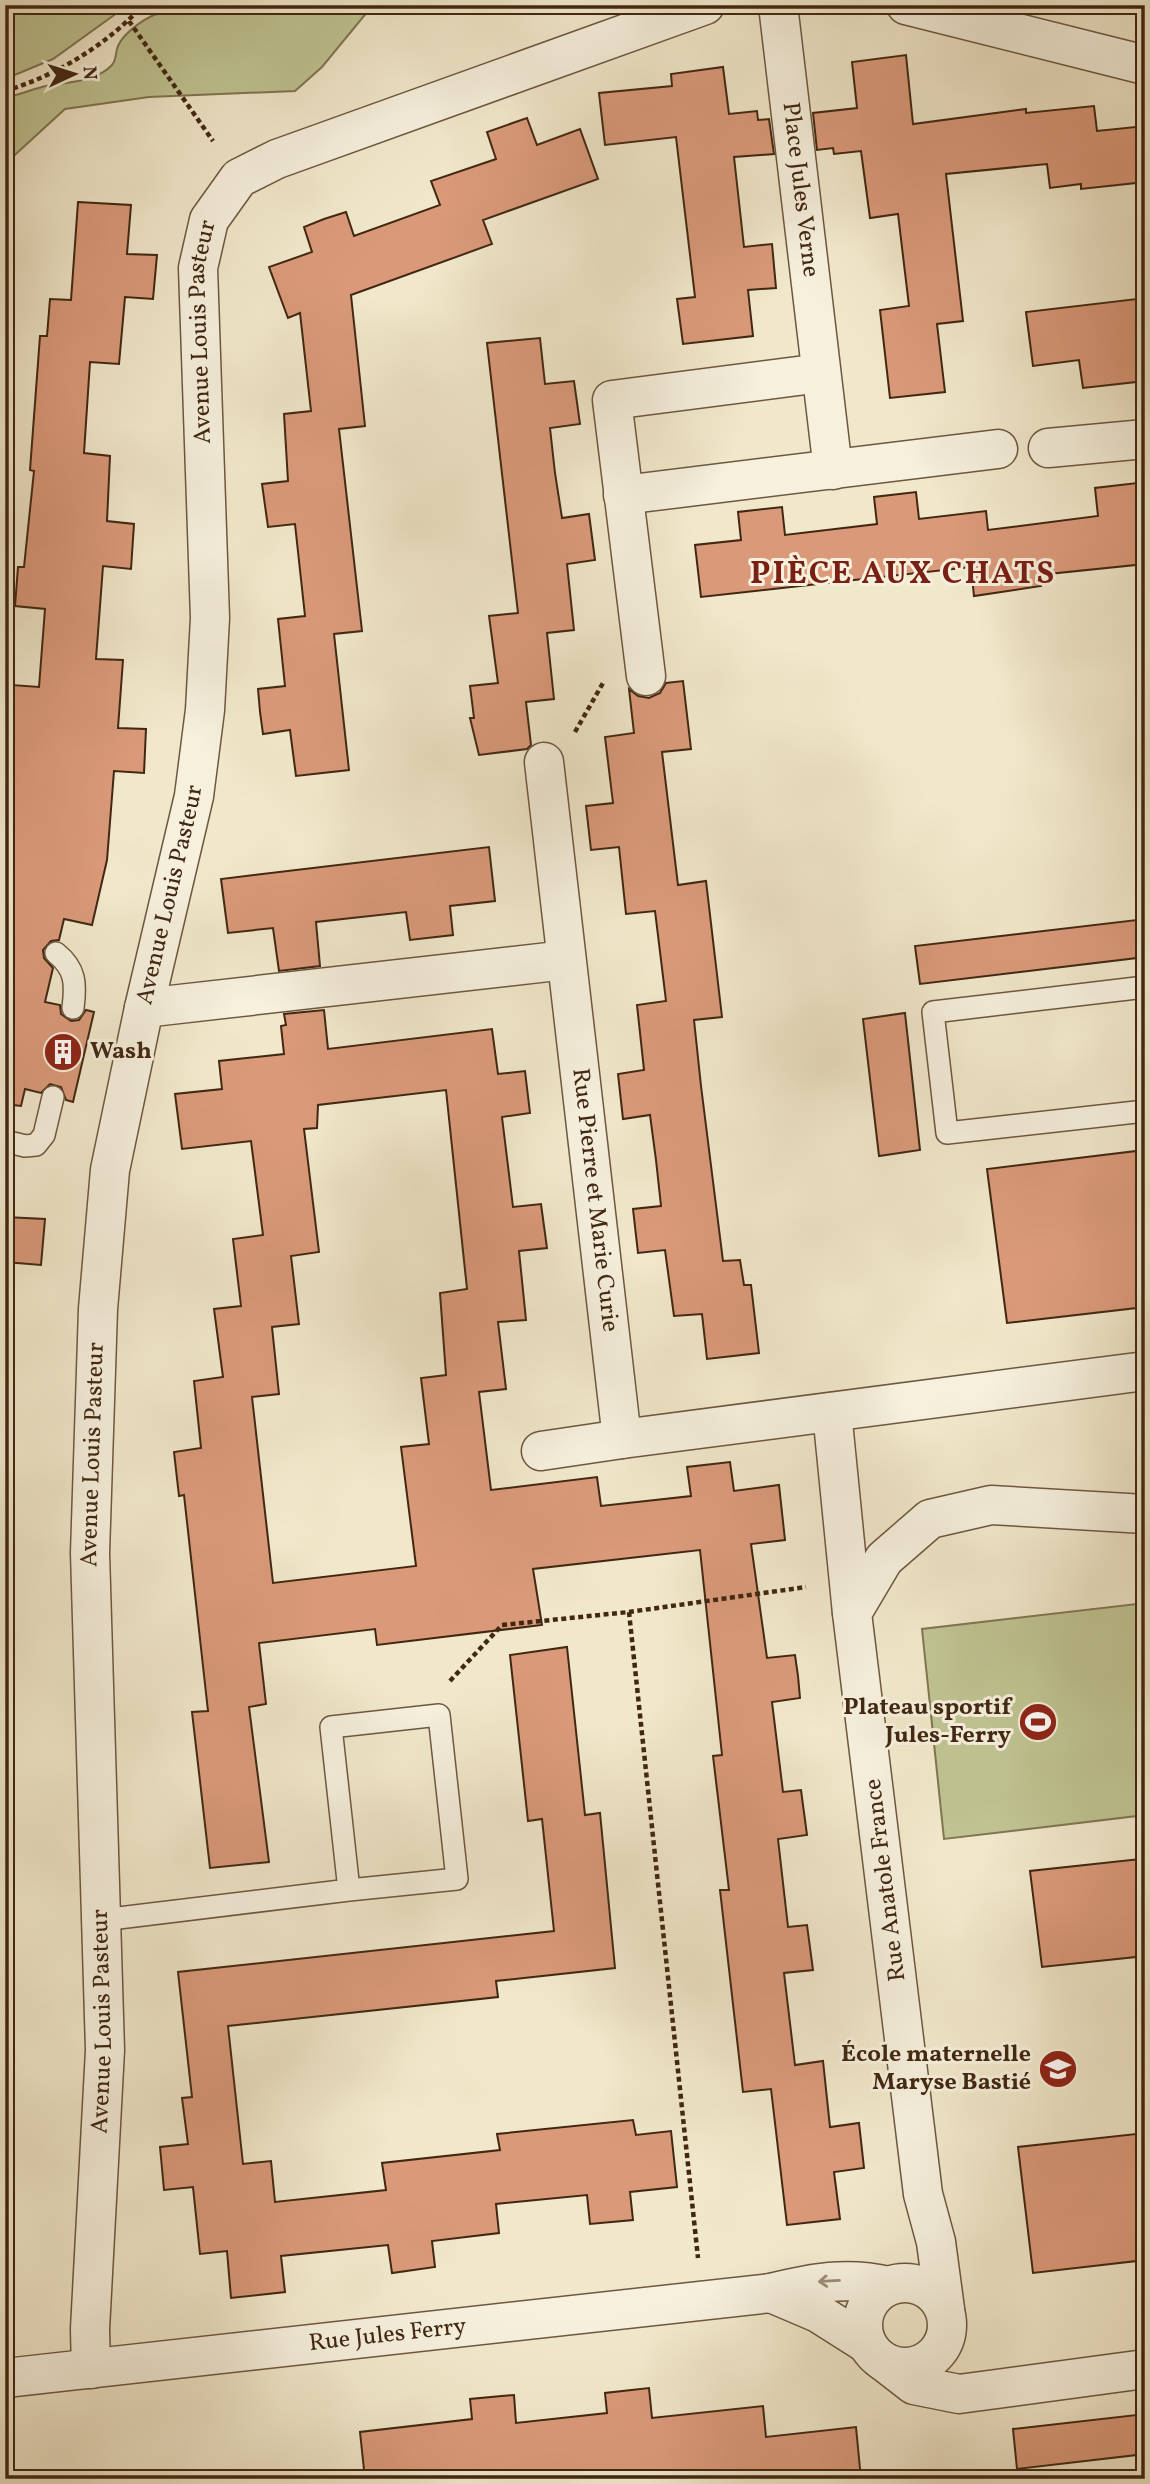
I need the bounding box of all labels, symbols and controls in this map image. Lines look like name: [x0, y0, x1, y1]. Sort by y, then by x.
north arrow: [38, 38, 108, 108]
text: N: [76, 65, 102, 81]
street label: Place Jules Verne: [773, 100, 827, 279]
street label: Avenue Louis Pasteur: [180, 217, 225, 445]
district label: PIÈCE AUX CHATS: [750, 553, 1056, 597]
street label: Avenue Louis Pasteur: [128, 783, 212, 1008]
building icon: Wash: [42, 1031, 84, 1073]
place label: Wash: [90, 1035, 152, 1069]
street label: Rue Pierre et Marie Curie: [562, 1066, 627, 1334]
street label: Avenue Louis Pasteur: [73, 1342, 114, 1568]
place label: Plateau sportif Jules-Ferry: [843, 1691, 1014, 1753]
sports icon: Plateau sportif Jules-Ferry: [1017, 1701, 1059, 1743]
street label: Rue Anatole France: [857, 1777, 915, 1983]
street label: Avenue Louis Pasteur: [84, 1909, 122, 2135]
place label: École maternelle Maryse Bastié: [841, 2038, 1031, 2100]
school or university icon: École maternelle Maryse Bastié: [1037, 2048, 1079, 2090]
one-way arrow: [818, 2275, 841, 2288]
street label: Rue Jules Ferry: [307, 2310, 468, 2361]

